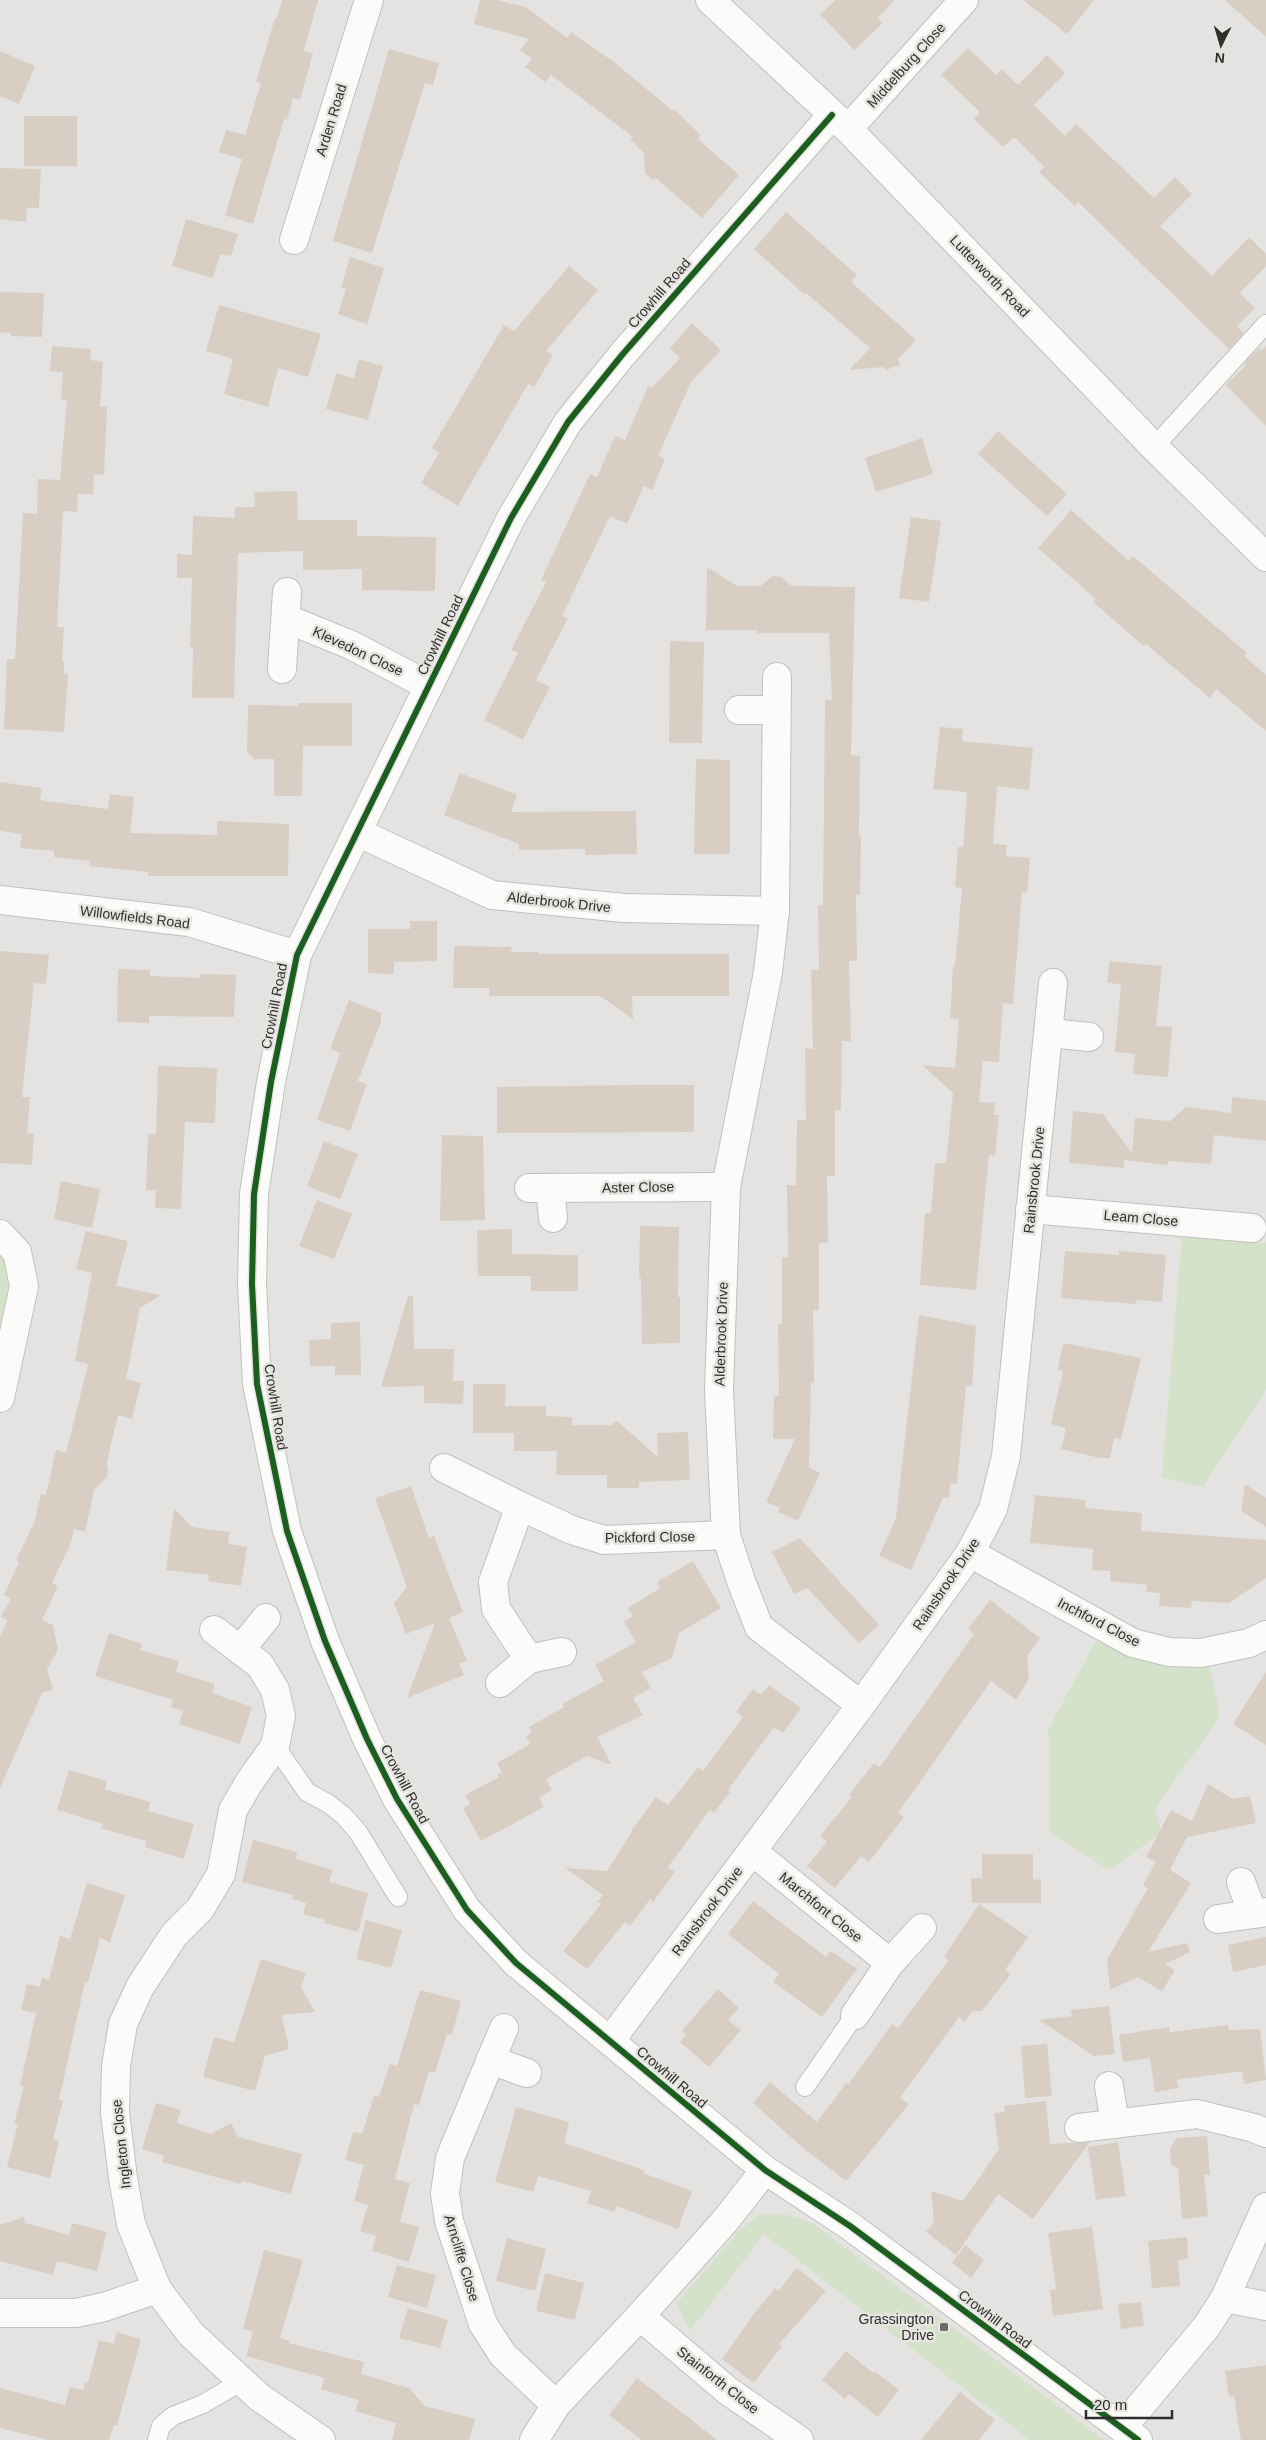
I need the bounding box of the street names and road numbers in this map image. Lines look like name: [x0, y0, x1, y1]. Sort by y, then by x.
street label: Middelburg Close: [864, 19, 949, 111]
street label: Arden Road: [312, 82, 350, 158]
street label: Lutterworth Road: [947, 232, 1033, 320]
street label: Crowhill Road: [624, 255, 694, 331]
street label: Crowhill Road: [414, 592, 466, 678]
street label: Klevedon Close: [310, 623, 406, 679]
street label: Alderbrook Drive: [506, 889, 612, 915]
street label: Willowfields Road: [79, 902, 191, 932]
street label: Crowhill Road: [258, 962, 290, 1050]
street label: Rainsbrook Drive: [1020, 1126, 1048, 1234]
street label: Aster Close: [602, 1178, 675, 1196]
street label: Leam Close: [1103, 1207, 1179, 1229]
street label: Alderbrook Drive: [711, 1281, 731, 1386]
street label: Crowhill Road: [261, 1363, 291, 1451]
street label: Pickford Close: [605, 1528, 695, 1546]
street label: Rainsbrook Drive: [909, 1535, 983, 1633]
street label: Inchford Close: [1055, 1594, 1143, 1650]
street label: Crowhill Road: [377, 1742, 433, 1826]
street label: Rainsbrook Drive: [668, 1863, 746, 1959]
street label: Marchfont Close: [776, 1869, 866, 1945]
street label: Crowhill Road: [633, 2043, 711, 2111]
street label: Ingleton Close: [108, 2098, 134, 2189]
street label: Arncliffe Close: [441, 2213, 483, 2304]
street label: Crowhill Road: [955, 2286, 1035, 2352]
street label: Stainforth Close: [674, 2343, 762, 2417]

